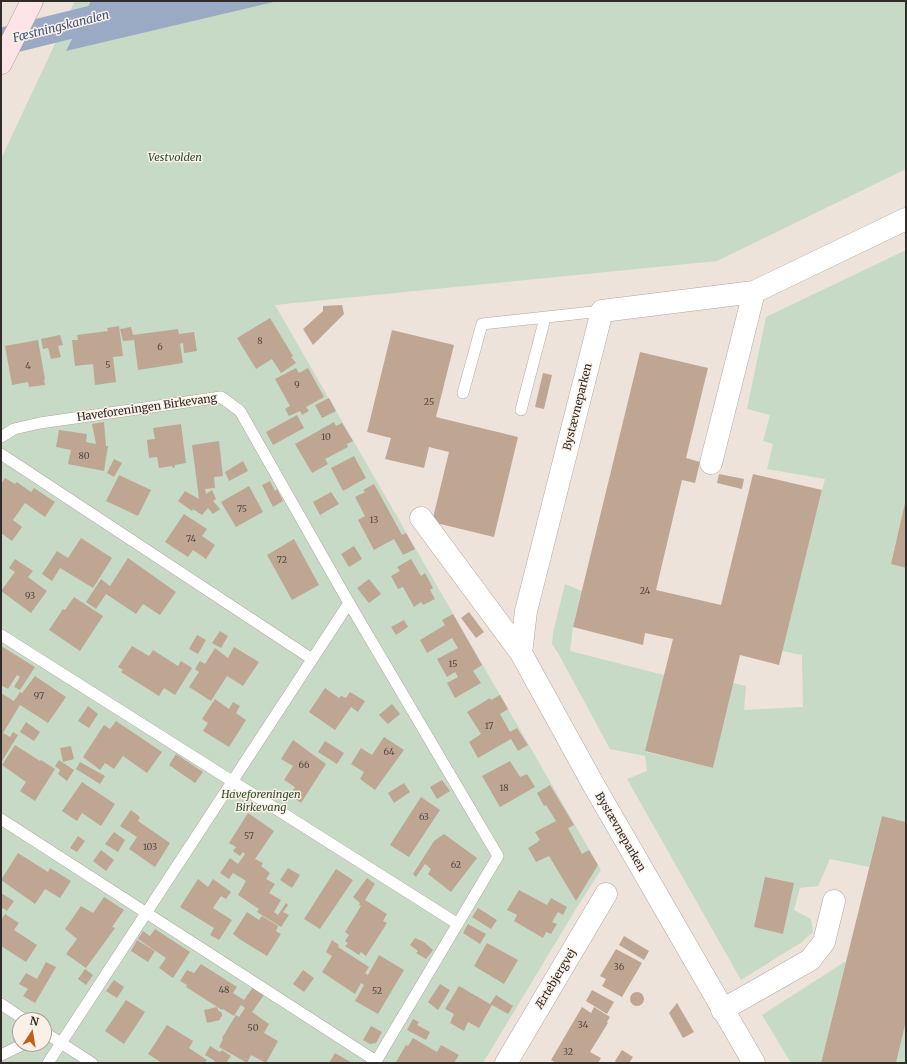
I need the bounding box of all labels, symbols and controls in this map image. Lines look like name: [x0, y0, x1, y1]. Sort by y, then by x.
water label: Fæstningskanalen: [11, 8, 111, 46]
park label: Vestvolden: [148, 151, 202, 165]
house number: 8: [257, 336, 263, 346]
house number: 6: [157, 342, 163, 352]
house number: 5: [105, 360, 111, 370]
house number: 4: [25, 361, 31, 371]
street label: Bystævneparken: [561, 362, 595, 452]
house number: 9: [294, 380, 300, 390]
street label: Haveforeningen Birkevang: [76, 392, 218, 424]
house number: 25: [424, 397, 434, 407]
house number: 10: [321, 432, 331, 442]
house number: 80: [78, 451, 90, 461]
house number: 75: [237, 504, 247, 514]
house number: 13: [370, 515, 378, 525]
house number: 74: [186, 534, 196, 544]
house number: 72: [277, 555, 287, 565]
house number: 24: [640, 586, 650, 596]
house number: 93: [25, 591, 35, 601]
house number: 15: [448, 659, 458, 669]
house number: 97: [34, 691, 44, 701]
house number: 17: [485, 721, 493, 731]
house number: 64: [384, 747, 394, 757]
house number: 66: [299, 760, 309, 770]
house number: 18: [499, 783, 509, 793]
park label: Haveforeningen Birkevang: [221, 788, 301, 814]
street label: Bystævneparken: [592, 790, 648, 874]
house number: 63: [419, 812, 429, 822]
house number: 57: [244, 831, 254, 841]
house number: 103: [143, 842, 157, 852]
house number: 62: [451, 860, 461, 870]
street label: Ærtebjergvej: [533, 946, 579, 1012]
house number: 36: [614, 962, 624, 972]
house number: 48: [219, 985, 229, 995]
house number: 52: [372, 986, 382, 996]
north arrow: [12, 1012, 52, 1052]
text: N: [29, 1013, 40, 1029]
house number: 34: [578, 1020, 588, 1030]
house number: 50: [248, 1023, 258, 1033]
house number: 32: [563, 1047, 573, 1057]

